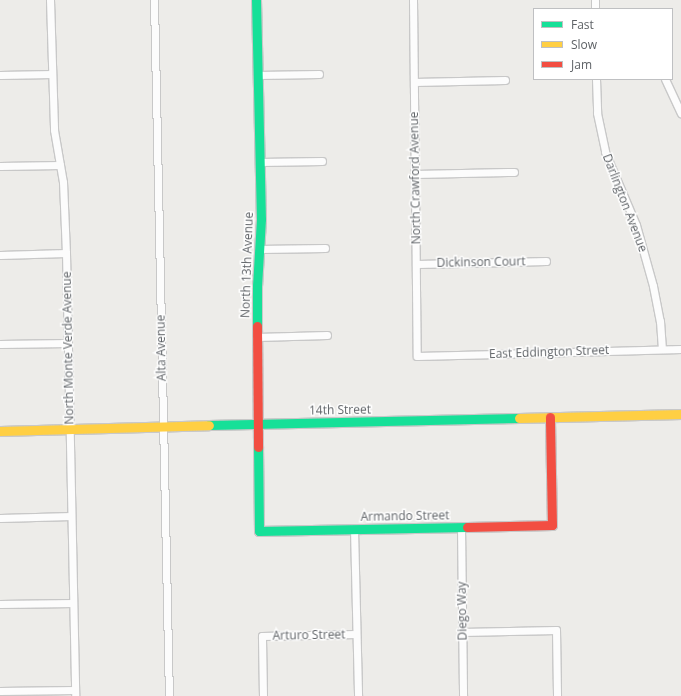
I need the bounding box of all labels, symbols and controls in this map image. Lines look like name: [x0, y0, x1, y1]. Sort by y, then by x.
legend: [533, 8, 673, 80]
text: Fast: [571, 16, 594, 33]
text: Slow: [571, 36, 597, 53]
text: Jam: [571, 56, 592, 73]
street label: North Crawford Avenue: [407, 112, 423, 244]
street label: Darlington Avenue: [600, 152, 650, 254]
street label: North 13th Avenue: [238, 212, 256, 318]
street label: Dickinson Court: [436, 254, 526, 270]
street label: North Monte Verde Avenue: [59, 271, 77, 425]
street label: Alta Avenue: [153, 315, 169, 381]
street label: East Eddington Street: [489, 343, 609, 361]
street label: 14th Street: [309, 402, 371, 418]
street label: Armando Street: [360, 508, 450, 524]
street label: Diego Way: [454, 581, 470, 641]
street label: Arturo Street: [272, 627, 346, 643]

